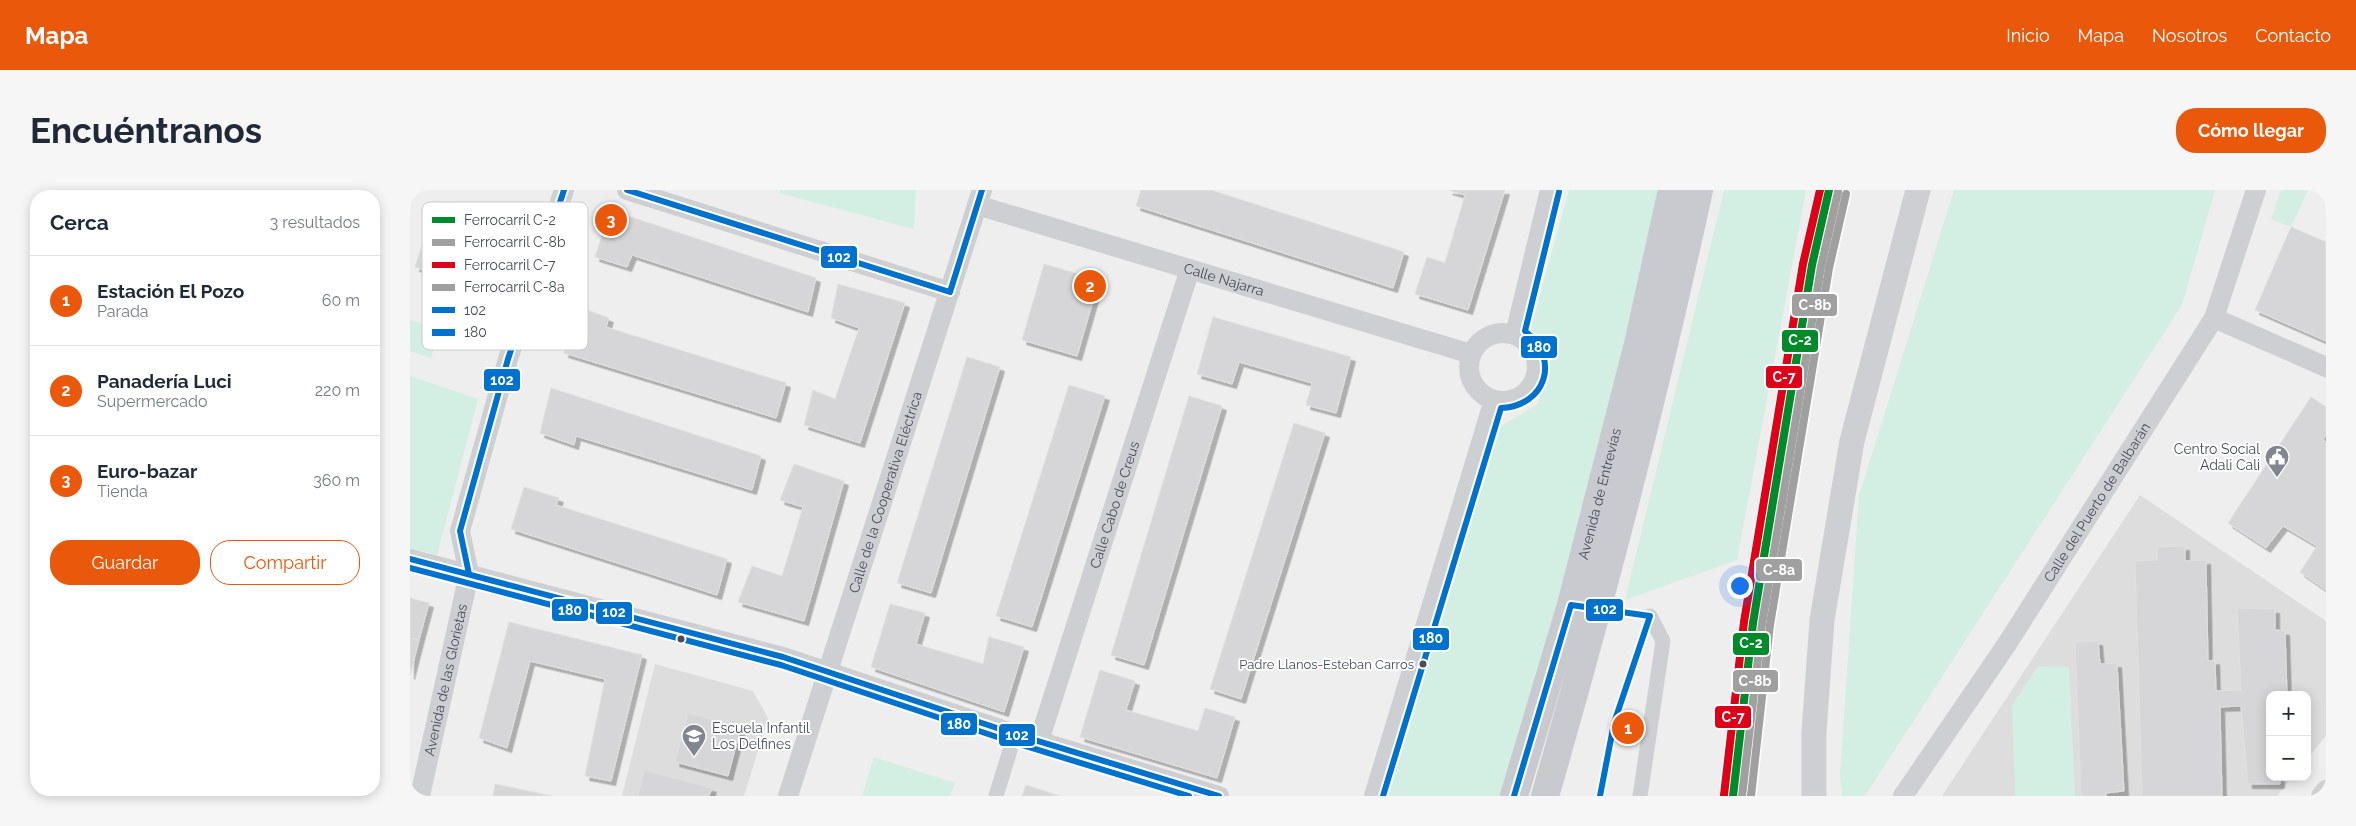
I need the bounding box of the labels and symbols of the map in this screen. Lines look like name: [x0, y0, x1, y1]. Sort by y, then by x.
pin: 3: [595, 201, 627, 239]
legend: [422, 202, 588, 350]
text: Ferrocarril C-2: [464, 212, 556, 228]
text: Ferrocarril C-8b: [464, 234, 566, 250]
line badge: 102: [820, 245, 858, 269]
text: 102: [827, 249, 851, 265]
text: Ferrocarril C-7: [464, 257, 556, 273]
street label: Calle Najarra: [1182, 260, 1266, 299]
pin: 2: [1074, 267, 1106, 305]
text: Ferrocarril C-8a: [464, 279, 565, 295]
line badge: C-8b: [1791, 293, 1838, 317]
text: C-8b: [1799, 297, 1832, 313]
text: 102: [464, 302, 486, 318]
text: 180: [464, 324, 487, 340]
line badge: C-2: [1781, 329, 1819, 353]
text: C-2: [1788, 332, 1812, 348]
line badge: 180: [1520, 335, 1558, 359]
text: 180: [1527, 339, 1551, 355]
line badge: C-7: [1765, 365, 1803, 389]
line badge: 102: [483, 368, 521, 392]
text: C-7: [1772, 369, 1796, 385]
text: 102: [490, 372, 514, 388]
street label: Calle de la Cooperativa Eléctrica: [846, 390, 925, 595]
street label: Calle del Puerto de Balbarán: [2040, 420, 2153, 585]
street label: Avenida de Entrevías: [1575, 426, 1624, 561]
street label: Calle Cabo de Creus: [1087, 439, 1142, 570]
place label: Centro Social Adali Cali: [2174, 441, 2260, 473]
public building icon: Centro Social Adali Cali: [2264, 444, 2290, 478]
line badge: C-8a: [1755, 558, 1803, 582]
text: C-8a: [1763, 562, 1795, 578]
your location: [1727, 573, 1753, 599]
line badge: 180: [551, 598, 589, 622]
line badge: 102: [1585, 598, 1624, 622]
line badge: 102: [595, 601, 633, 625]
text: 102: [1593, 601, 1617, 617]
street label: Avenida de las Glorietas: [421, 602, 470, 757]
text: 180: [558, 602, 582, 618]
text: 102: [602, 604, 626, 620]
line badge: 180: [1412, 627, 1450, 651]
text: 180: [1419, 630, 1443, 646]
line badge: C-2: [1732, 632, 1770, 656]
unlabelled marker: [676, 634, 686, 644]
text: C-2: [1739, 635, 1763, 651]
place label: Padre Llanos-Esteban Carros: [1239, 657, 1414, 672]
marker: Padre Llanos-Esteban Carros: [1418, 659, 1428, 669]
line badge: C-8b: [1732, 669, 1779, 693]
text: C-8b: [1739, 673, 1772, 689]
line badge: C-7: [1714, 705, 1752, 729]
pin: 1: [1612, 709, 1644, 747]
text: C-7: [1721, 709, 1745, 725]
line badge: 180: [940, 712, 978, 736]
text: 180: [947, 716, 971, 732]
place label: Escuela Infantil Los Delfines: [712, 720, 810, 752]
school or university icon: Escuela Infantil Los Delfines: [681, 723, 707, 757]
line badge: 102: [998, 723, 1036, 747]
text: 102: [1005, 727, 1029, 743]

